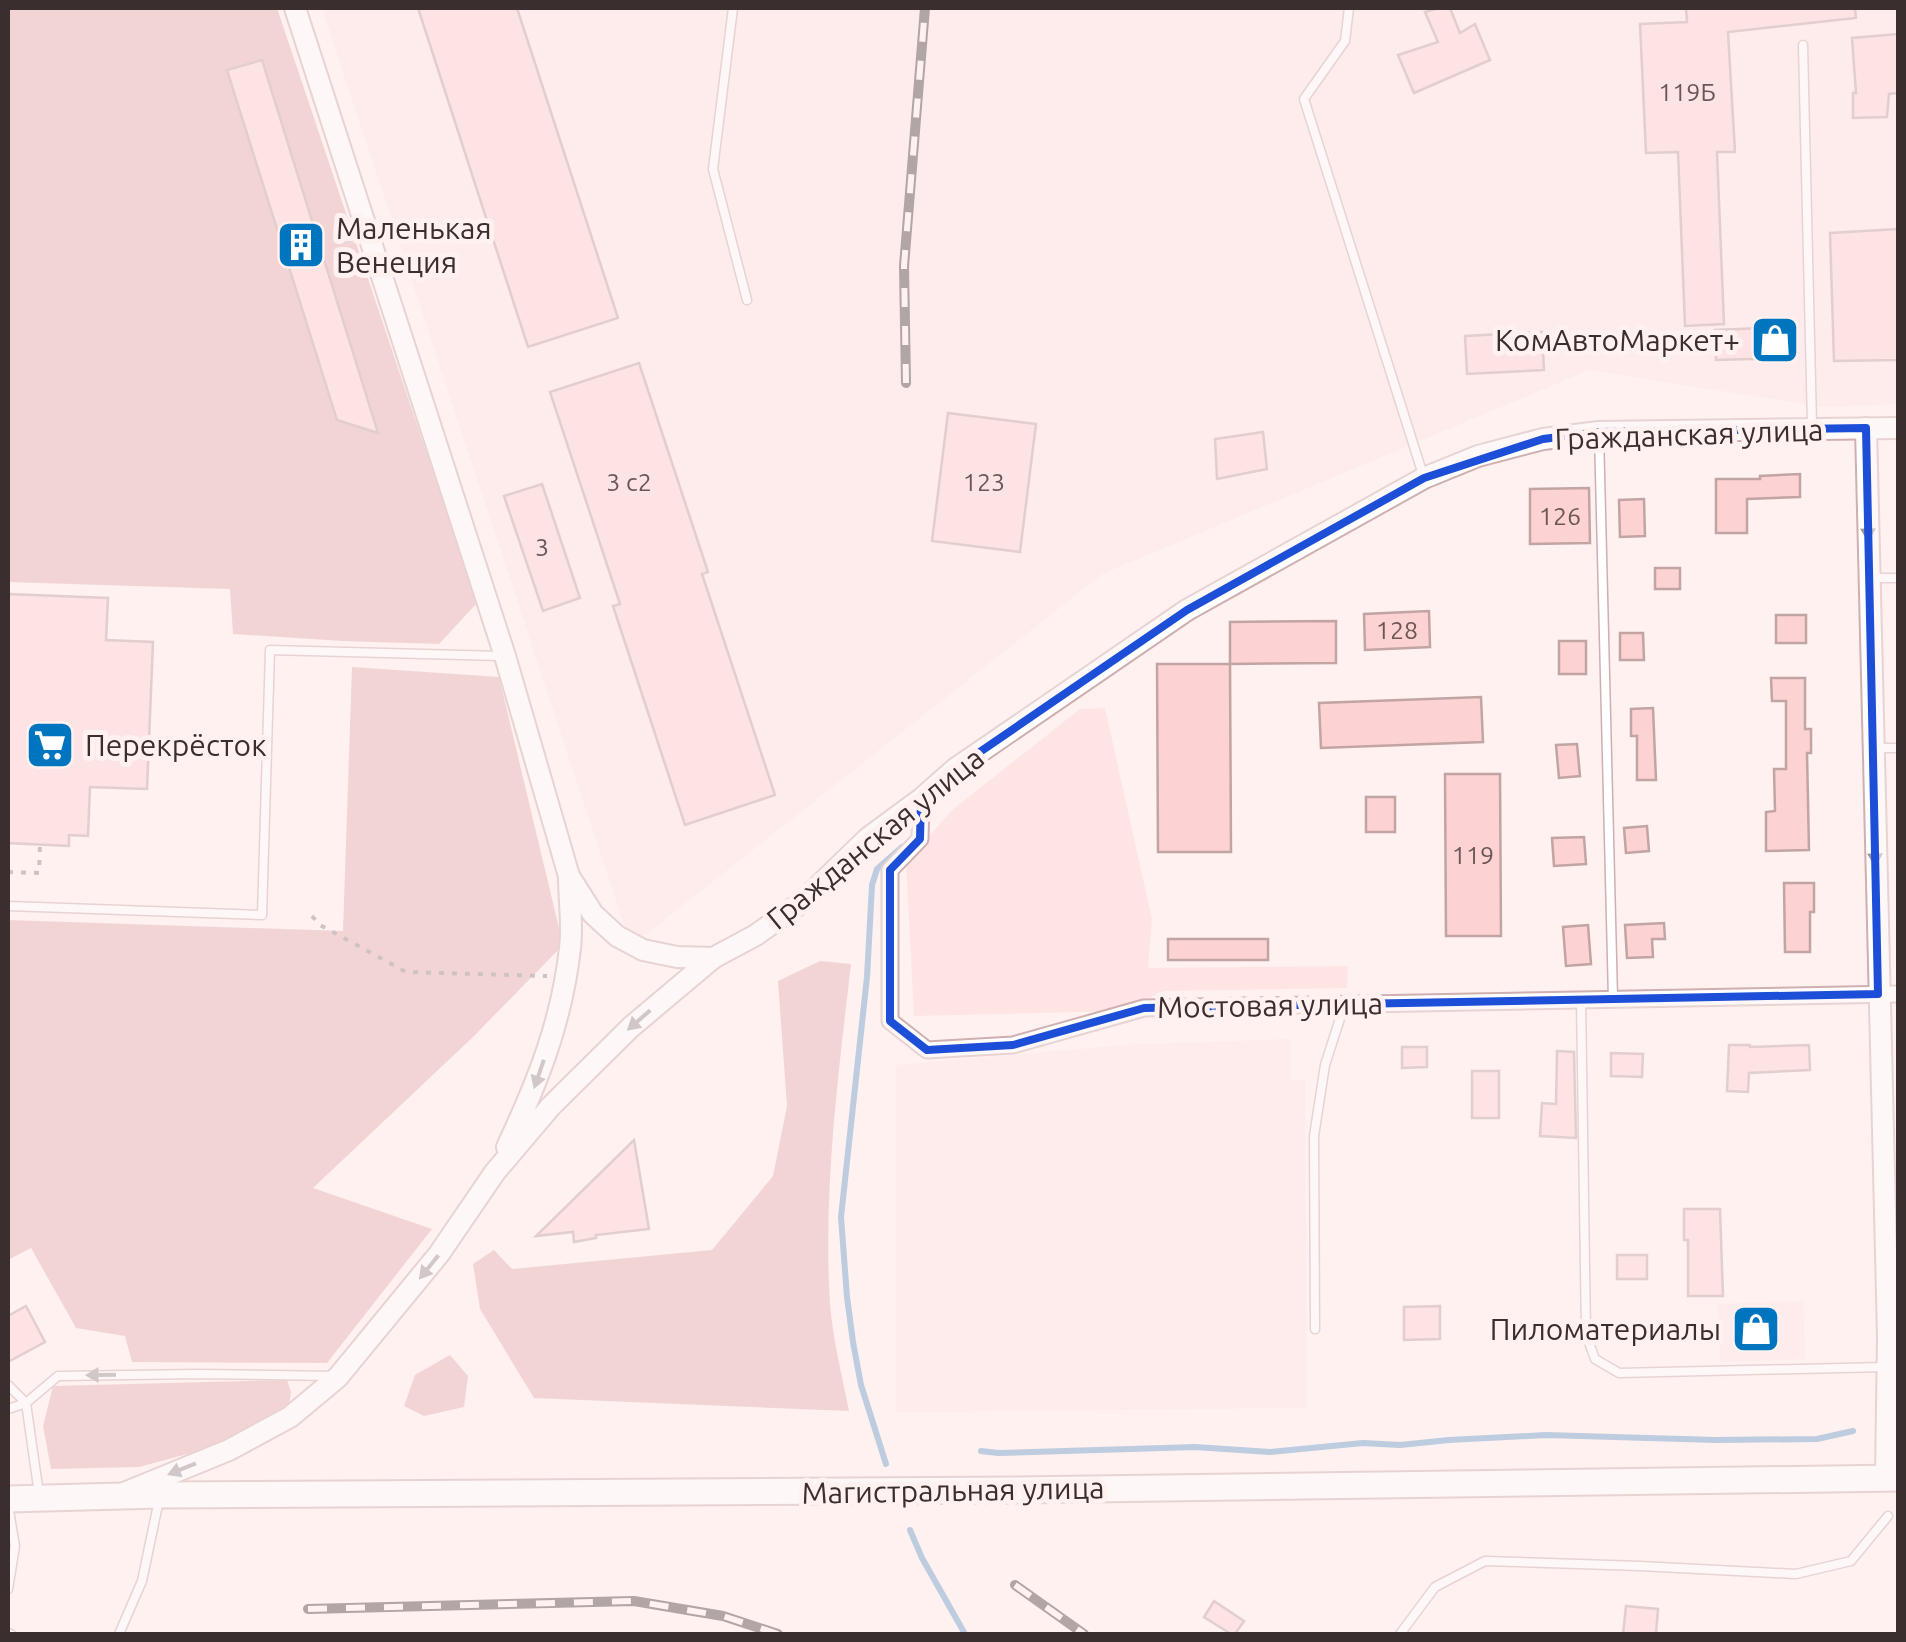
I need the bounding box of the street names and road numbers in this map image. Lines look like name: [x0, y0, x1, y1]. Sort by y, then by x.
street label: Гражданская улица: [1554, 412, 1824, 456]
street label: Гражданская улица: [760, 740, 990, 936]
street label: Мостовая улица: [1157, 986, 1383, 1024]
street label: Магистральная улица: [801, 1470, 1105, 1510]

